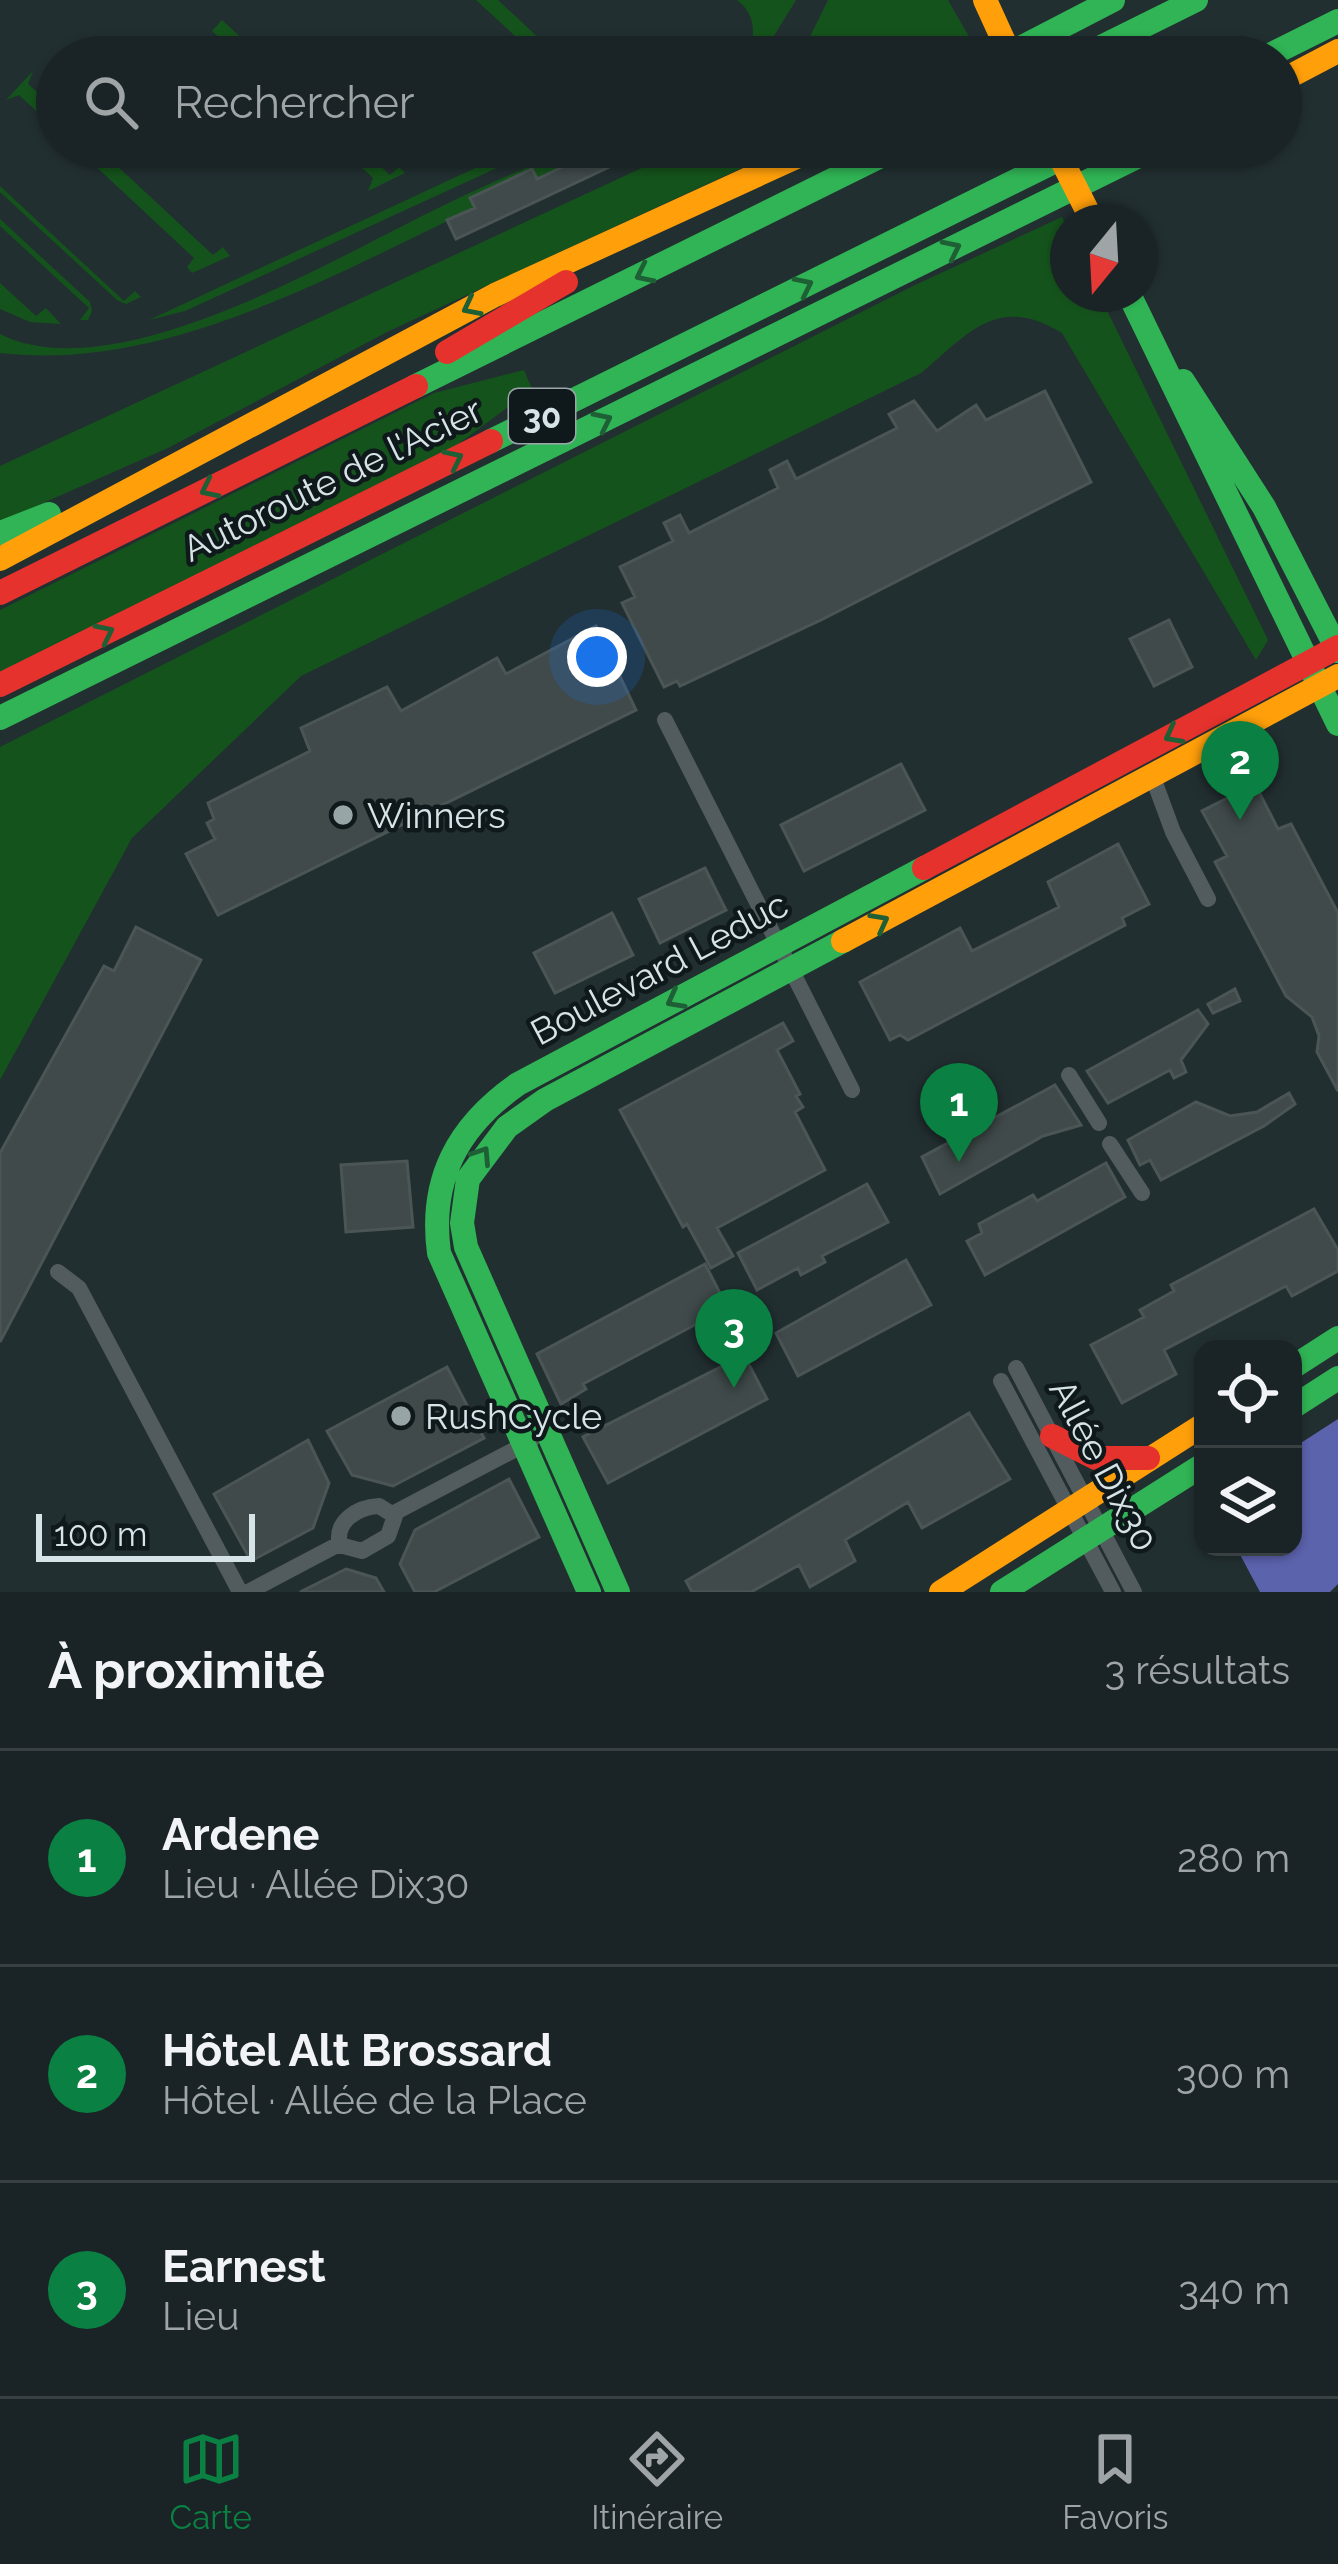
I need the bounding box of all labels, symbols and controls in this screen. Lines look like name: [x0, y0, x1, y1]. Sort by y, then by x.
search box: [36, 36, 1302, 168]
icon: search: [78, 69, 144, 135]
text: Rechercher: [174, 76, 415, 129]
north arrow: [1050, 204, 1158, 312]
one-way arrow: [940, 240, 962, 263]
one-way arrow: [634, 259, 656, 282]
one-way arrow: [791, 277, 813, 300]
one-way arrow: [462, 293, 483, 317]
street label: Autoroute de l'Acier: [176, 388, 489, 570]
road number: 30: [509, 389, 575, 443]
one-way arrow: [590, 412, 612, 435]
one-way arrow: [442, 450, 463, 474]
one-way arrow: [200, 475, 221, 499]
one-way arrow: [93, 623, 114, 647]
your location: [567, 627, 627, 687]
one-way arrow: [1164, 721, 1185, 744]
pin: 2: [1201, 721, 1279, 820]
place label: Winners: [367, 794, 506, 836]
marker: Winners: [330, 802, 356, 828]
street label: Boulevard Leduc: [524, 883, 794, 1053]
one-way arrow: [867, 913, 888, 936]
one-way arrow: [666, 986, 687, 1009]
pin: 1: [920, 1063, 998, 1162]
one-way arrow: [467, 1146, 489, 1168]
pin: 3: [695, 1289, 773, 1388]
map controls: [1194, 1340, 1302, 1556]
button: locate: [1194, 1340, 1302, 1448]
street label: Allée Dix30: [1041, 1372, 1167, 1558]
place label: RushCycle: [425, 1395, 602, 1437]
marker: RushCycle: [388, 1403, 414, 1429]
button: layers: [1194, 1448, 1302, 1556]
scale bar: [36, 1508, 255, 1561]
text: 100 m: [54, 1515, 147, 1554]
text: À proximité: [48, 1640, 325, 1700]
text: 3 résultats: [1105, 1647, 1290, 1693]
text: Ardene: [162, 1808, 320, 1861]
text: 1: [77, 1835, 97, 1881]
text: 280 m: [1177, 1835, 1290, 1881]
text: Lieu · Allée Dix30: [162, 1861, 469, 1907]
text: Hôtel Alt Brossard: [162, 2024, 552, 2077]
text: 2: [76, 2051, 98, 2097]
text: 300 m: [1176, 2051, 1290, 2097]
text: Hôtel · Allée de la Place: [162, 2077, 587, 2123]
text: Earnest: [162, 2240, 326, 2293]
text: 3: [76, 2267, 98, 2313]
text: 340 m: [1178, 2267, 1290, 2313]
text: Lieu: [162, 2293, 239, 2339]
tab: Carte: [170, 2426, 252, 2537]
tab: Itinéraire: [591, 2426, 723, 2537]
tab: Favoris: [1062, 2426, 1168, 2537]

